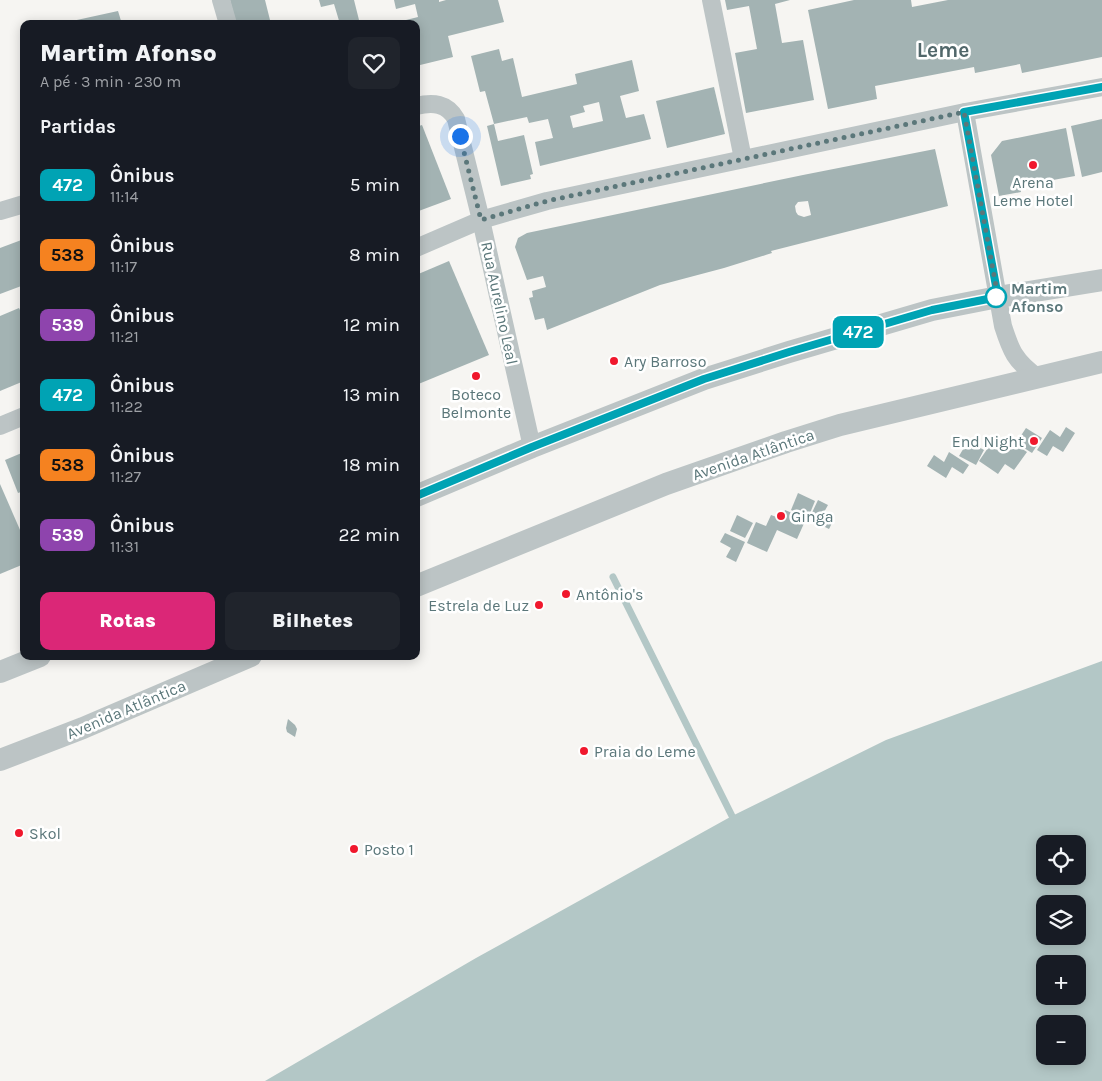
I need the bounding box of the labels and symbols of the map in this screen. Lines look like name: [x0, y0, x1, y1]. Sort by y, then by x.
district label: Leme: [917, 38, 969, 62]
your location: [448, 124, 473, 149]
marker: Arena Leme Hotel: [1027, 159, 1039, 171]
place label: Arena Leme Hotel: [993, 173, 1073, 210]
street label: Rua Aurelino Leal: [477, 240, 522, 366]
place label: Martim Afonso: [1011, 279, 1067, 316]
marker: Martim Afonso: [985, 286, 1007, 308]
line badge: 472: [829, 316, 887, 348]
place label: Ary Barroso: [624, 352, 706, 371]
marker: Ary Barroso: [608, 355, 620, 367]
marker: Boteco Belmonte: [470, 370, 482, 382]
place label: Boteco Belmonte: [441, 385, 511, 422]
street label: Avenida Atlântica: [690, 425, 817, 484]
place label: End Night: [952, 432, 1024, 451]
marker: End Night: [1028, 435, 1040, 447]
place label: Ginga: [791, 507, 834, 526]
marker: Ginga: [775, 510, 787, 522]
place label: Antônio's: [576, 585, 643, 604]
marker: Antônio's: [560, 588, 572, 600]
place label: Estrela de Luz: [428, 596, 529, 615]
marker: Estrela de Luz: [533, 599, 545, 611]
street label: Avenida Atlântica: [64, 676, 189, 743]
place label: Praia do Leme: [594, 742, 696, 761]
marker: Praia do Leme: [578, 745, 590, 757]
place label: Skol: [29, 824, 61, 843]
marker: Skol: [13, 827, 25, 839]
place label: Posto 1: [364, 840, 414, 859]
marker: Posto 1: [348, 843, 360, 855]

